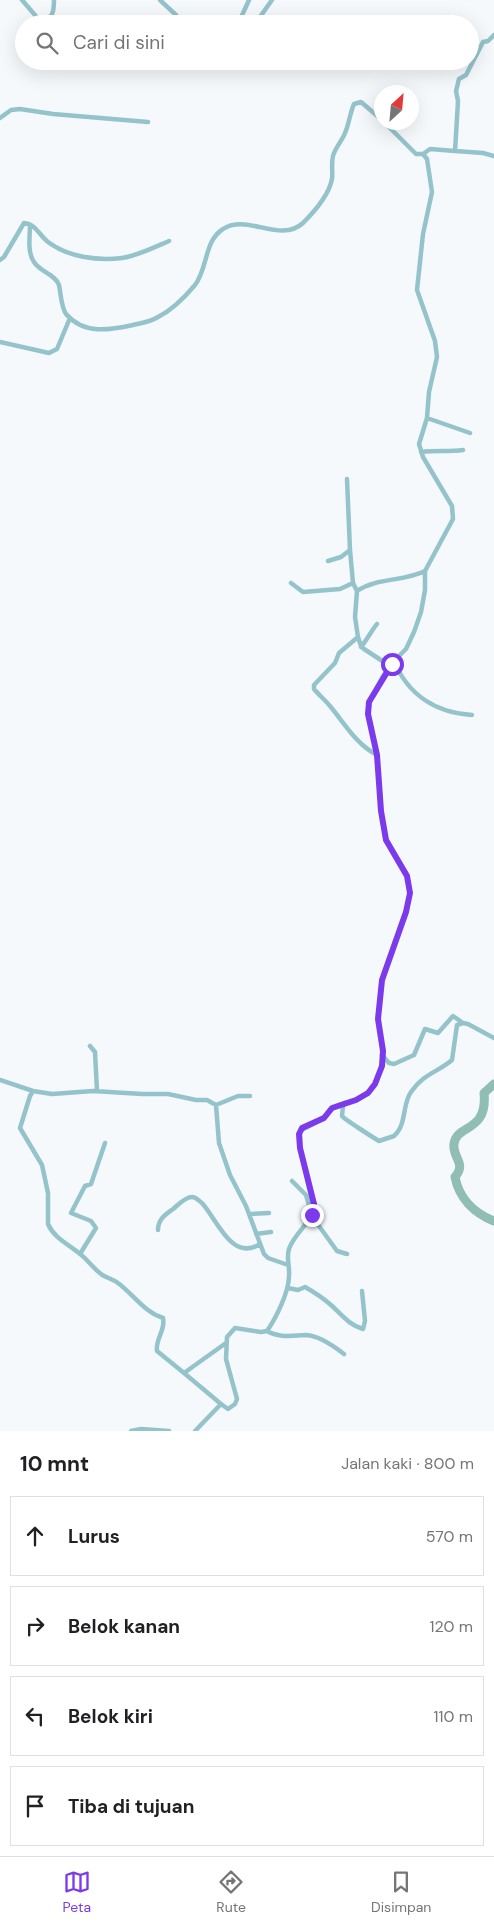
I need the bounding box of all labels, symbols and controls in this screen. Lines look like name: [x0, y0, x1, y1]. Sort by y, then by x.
search box: [15, 15, 479, 70]
icon: search: [33, 29, 61, 57]
text: Cari di sini: [73, 30, 165, 55]
north arrow: [374, 85, 419, 130]
route start: [381, 653, 404, 676]
route end: [301, 1204, 324, 1227]
text: 10 mnt: [20, 1450, 89, 1478]
text: Jalan kaki · 800 m: [341, 1453, 474, 1474]
icon: ahead: [21, 1522, 49, 1550]
text: Lurus: [68, 1524, 120, 1549]
text: 570 m: [426, 1526, 473, 1547]
icon: right: [21, 1612, 49, 1640]
text: Belok kanan: [68, 1614, 180, 1639]
text: 120 m: [429, 1616, 473, 1637]
icon: left: [21, 1702, 49, 1730]
text: Belok kiri: [68, 1704, 153, 1729]
text: 110 m: [434, 1706, 473, 1727]
icon: arrive: [21, 1792, 49, 1820]
text: Tiba di tujuan: [68, 1794, 194, 1819]
tab: Peta: [63, 1868, 91, 1916]
tab: Rute: [216, 1868, 246, 1916]
tab: Disimpan: [371, 1868, 431, 1916]

